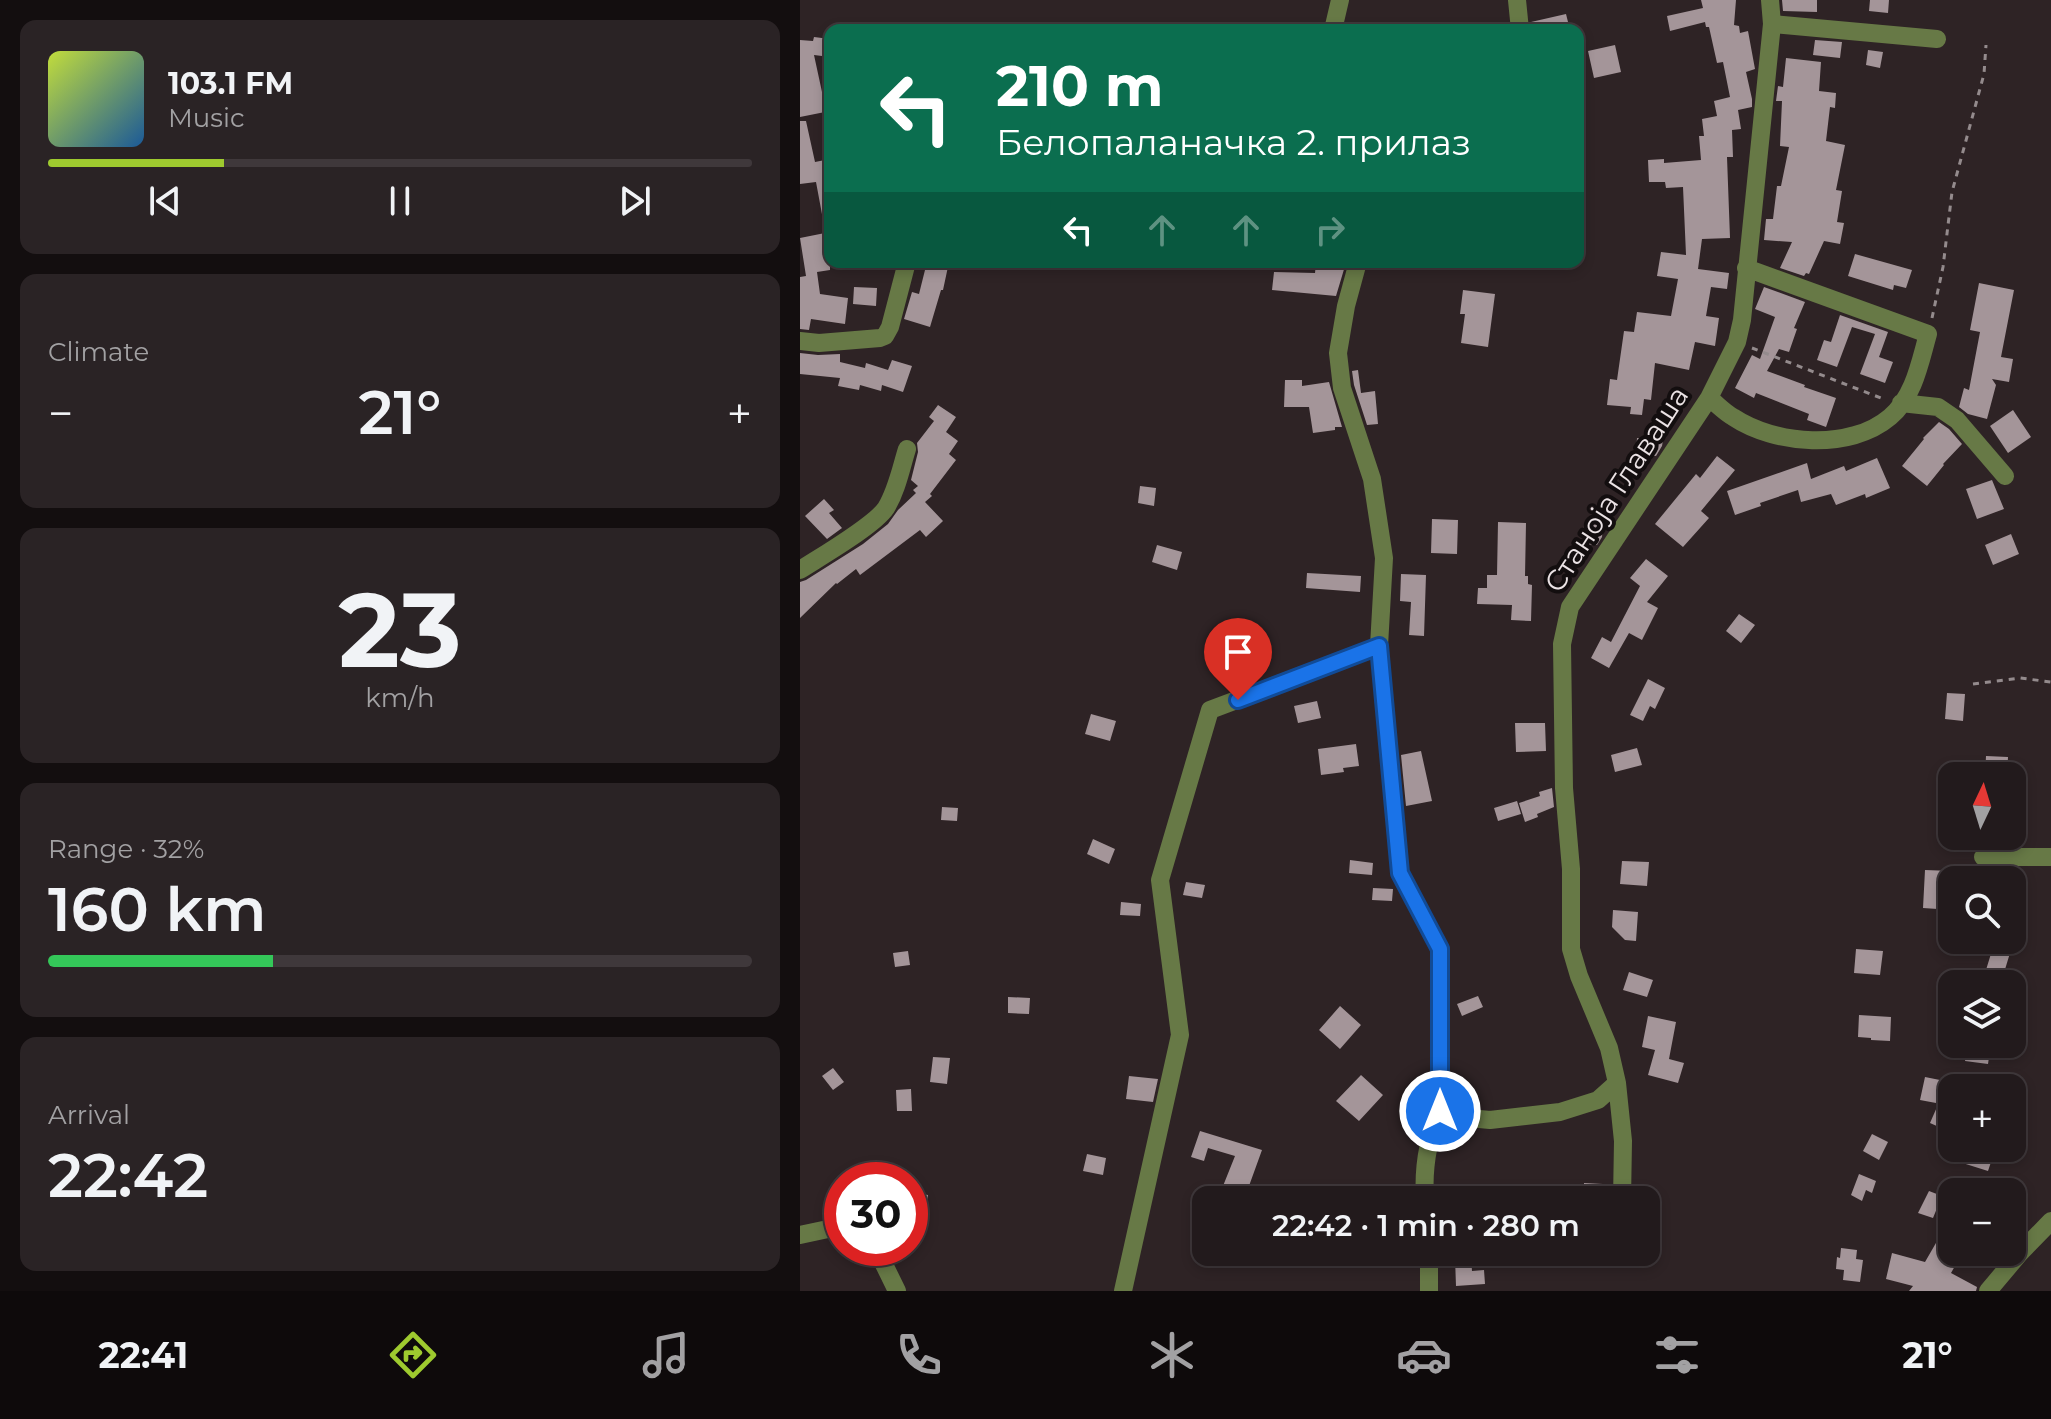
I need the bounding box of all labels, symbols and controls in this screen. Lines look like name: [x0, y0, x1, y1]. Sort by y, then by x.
text: 210 m: [996, 52, 1164, 120]
icon: left: [864, 56, 968, 160]
text: 103.1 FM: [168, 65, 293, 102]
text: Music: [168, 102, 245, 134]
text: Белопаланачка 2. прилаз: [996, 120, 1471, 164]
icon: previous: [143, 179, 187, 223]
icon: pause: [378, 179, 422, 223]
icon: next: [613, 179, 657, 223]
icon: left: [1056, 208, 1100, 252]
icon: ahead: [1140, 208, 1184, 252]
icon: ahead: [1224, 208, 1268, 252]
icon: right: [1308, 208, 1352, 252]
text: Climate: [48, 336, 149, 368]
text: 21°: [359, 376, 441, 449]
street label: Станоја Главаша: [1537, 380, 1695, 598]
text: −: [48, 386, 73, 440]
text: +: [727, 386, 752, 440]
text: 23: [339, 566, 461, 693]
pin: [1204, 618, 1272, 700]
icon: arrive: [1216, 630, 1260, 674]
text: km/h: [365, 682, 435, 714]
north arrow: [1938, 762, 2026, 850]
map controls: [1938, 762, 2026, 1266]
text: Range · 32%: [48, 833, 204, 865]
button: search: [1938, 866, 2026, 954]
text: 160 km: [48, 873, 266, 946]
button: layers: [1938, 970, 2026, 1058]
position arrow: [1398, 1069, 1482, 1153]
button: +: [1938, 1074, 2026, 1162]
text: Arrival: [48, 1099, 130, 1131]
text: 22:42: [48, 1139, 208, 1212]
speed limit sign: 30: [824, 1162, 928, 1266]
button: −: [1938, 1178, 2026, 1266]
text: 22:42 · 1 min · 280 m: [1272, 1207, 1580, 1244]
icon: directions: [385, 1327, 441, 1383]
icon: music: [638, 1327, 694, 1383]
icon: phone: [891, 1327, 947, 1383]
icon: climate: [1144, 1327, 1200, 1383]
icon: car: [1396, 1327, 1452, 1383]
icon: filters: [1649, 1327, 1705, 1383]
text: 22:41: [98, 1333, 188, 1377]
text: 21°: [1902, 1333, 1953, 1377]

